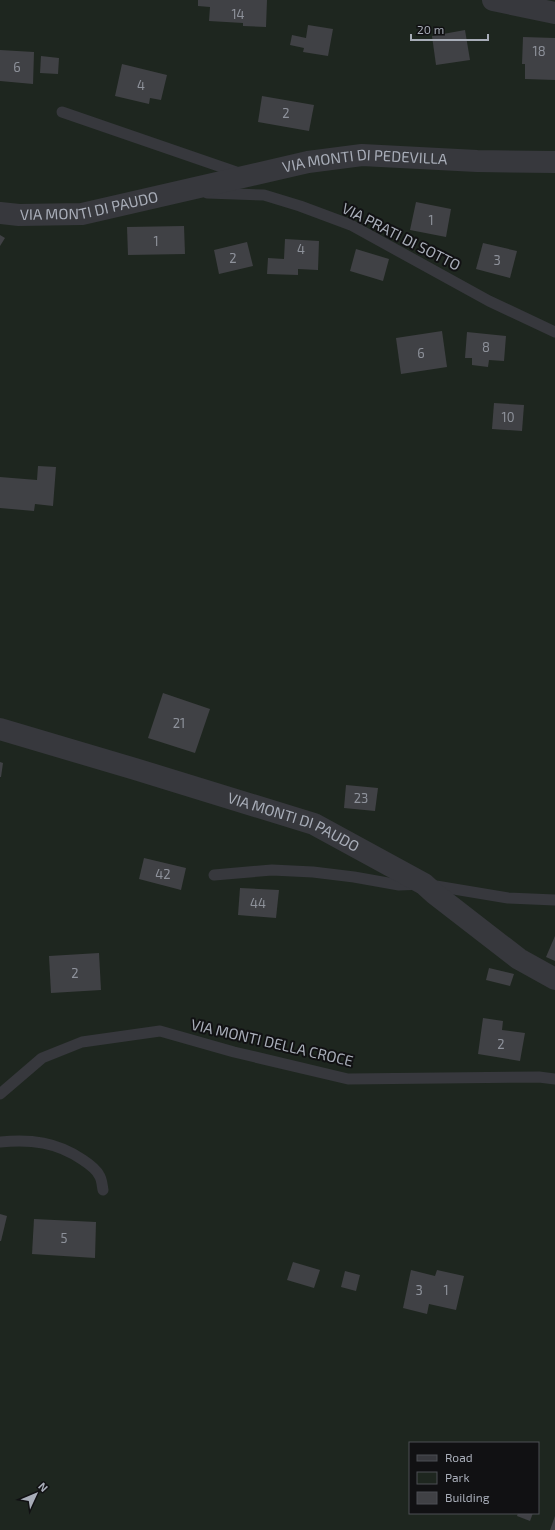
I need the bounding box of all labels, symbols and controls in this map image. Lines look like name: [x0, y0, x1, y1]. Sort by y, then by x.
house number: 14: [231, 6, 245, 22]
scale bar: [411, 16, 488, 42]
text: 20 m: [417, 22, 444, 36]
house number: 18: [532, 43, 546, 59]
house number: 6: [13, 59, 21, 75]
house number: 4: [137, 77, 145, 93]
house number: 2: [282, 105, 290, 121]
street label: VIA MONTI DI PEDEVILLA: [280, 144, 449, 176]
street label: VIA MONTI DI PAUDO: [20, 187, 160, 223]
street label: VIA PRATI DI SOTTO: [339, 198, 464, 274]
house number: 1: [428, 212, 434, 228]
house number: 1: [153, 233, 159, 249]
house number: 4: [297, 241, 305, 257]
house number: 2: [229, 250, 237, 266]
house number: 3: [493, 252, 501, 268]
house number: 8: [482, 339, 490, 355]
house number: 6: [417, 345, 425, 361]
house number: 10: [501, 409, 515, 425]
house number: 21: [173, 715, 185, 731]
street label: VIA MONTI DI PAUDO: [226, 788, 363, 855]
house number: 23: [354, 790, 368, 806]
house number: 42: [155, 866, 171, 882]
house number: 44: [250, 895, 266, 911]
house number: 2: [71, 965, 79, 981]
street label: VIA MONTI DELLA CROCE: [189, 1015, 355, 1069]
house number: 2: [497, 1036, 505, 1052]
house number: 5: [61, 1230, 68, 1246]
house number: 3: [415, 1282, 423, 1298]
house number: 1: [443, 1282, 449, 1298]
legend: [409, 1442, 539, 1514]
text: Road: [445, 1450, 473, 1464]
text: Park: [445, 1470, 470, 1484]
north arrow: [16, 1474, 56, 1514]
text: N: [36, 1479, 51, 1494]
text: Building: [445, 1490, 490, 1504]

